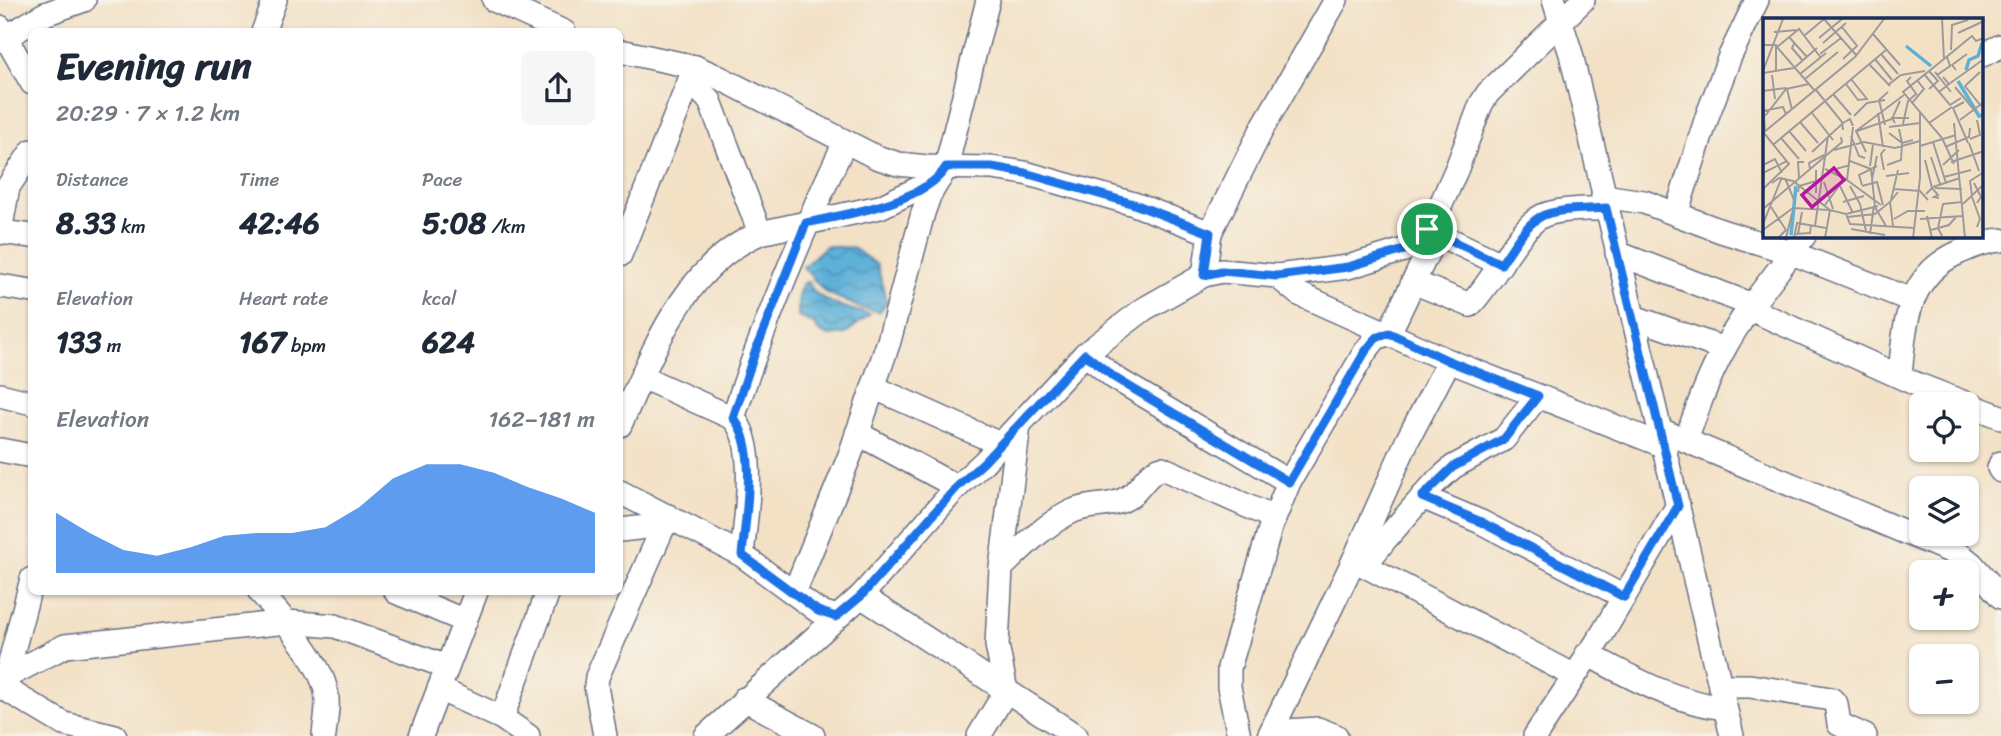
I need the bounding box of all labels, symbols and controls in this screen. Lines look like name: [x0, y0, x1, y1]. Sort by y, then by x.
inset map: [1763, 18, 1983, 238]
text: Evening run: [56, 33, 252, 100]
button: share: [521, 51, 595, 125]
text: 20:29 · 7 × 1.2 km: [56, 93, 240, 134]
text: Distance: [56, 163, 128, 196]
text: Time: [239, 163, 279, 196]
text: Pace: [422, 163, 462, 196]
text: 8.33: [56, 196, 116, 250]
text: 42:46: [239, 196, 320, 250]
text: 5:08: [422, 196, 486, 250]
pin: [1397, 199, 1457, 259]
text: km: [116, 210, 146, 243]
text: /km: [486, 210, 526, 243]
icon: arrive: [1408, 210, 1446, 248]
text: Elevation: [56, 282, 133, 315]
text: Heart rate: [239, 282, 328, 315]
text: kcal: [422, 282, 457, 315]
text: 133: [56, 315, 102, 369]
text: 167: [239, 315, 286, 369]
text: 624: [422, 315, 475, 369]
text: m: [102, 329, 121, 362]
text: bpm: [286, 329, 326, 362]
map controls: [1909, 392, 1979, 714]
button: locate: [1909, 392, 1979, 462]
text: Elevation: [56, 399, 149, 440]
text: 162–181 m: [489, 399, 595, 440]
button: layers: [1909, 476, 1979, 546]
button: +: [1909, 560, 1979, 630]
button: −: [1909, 644, 1979, 714]

